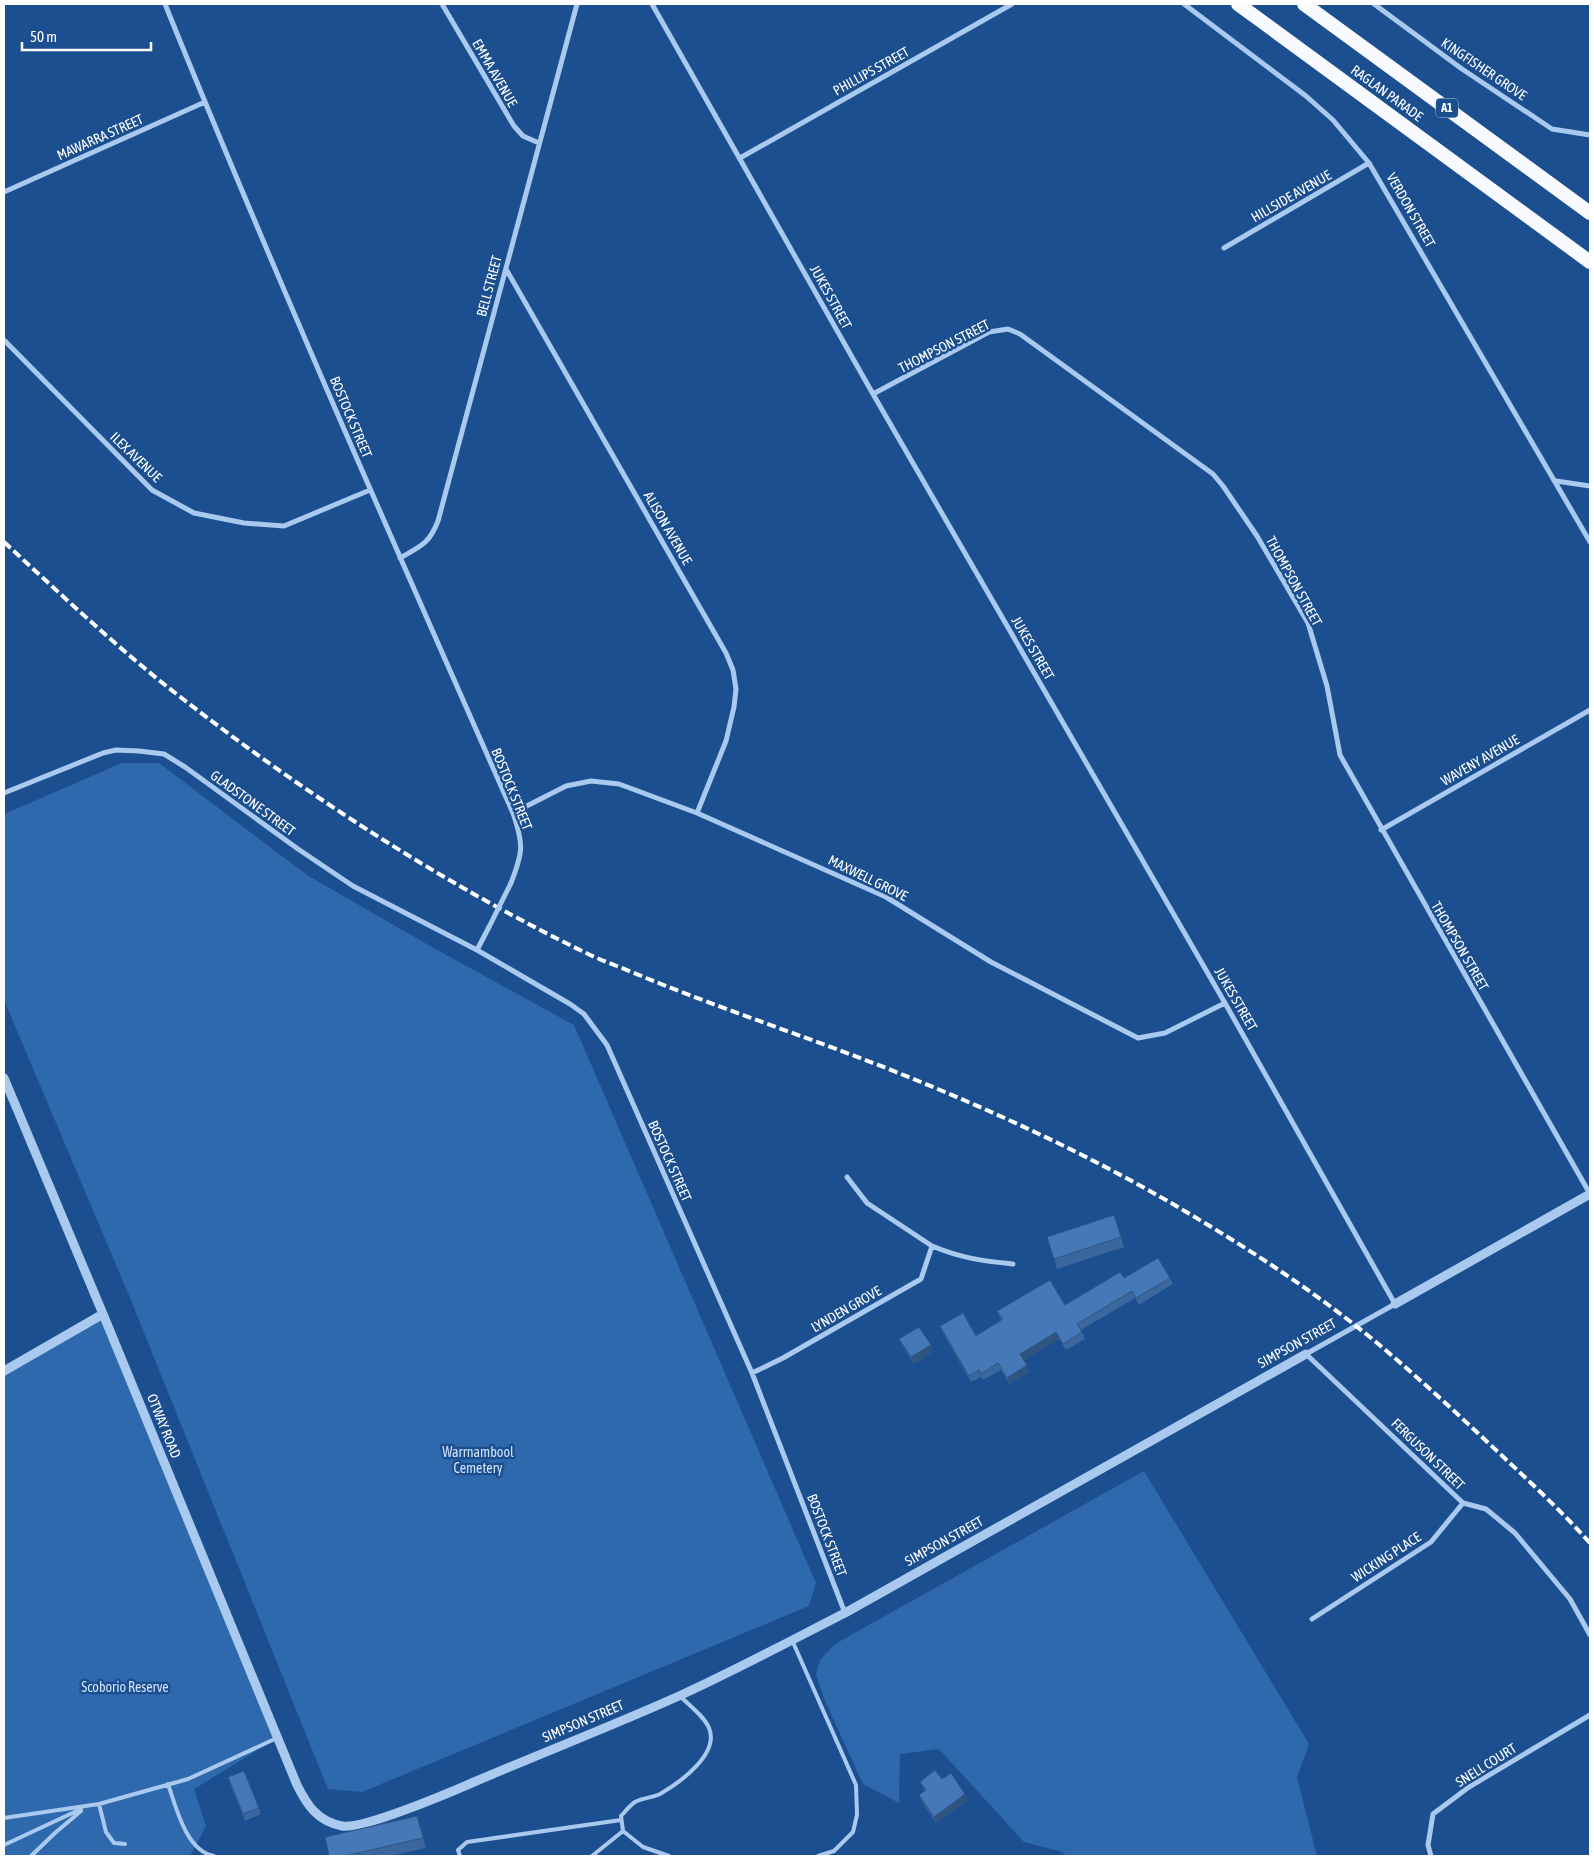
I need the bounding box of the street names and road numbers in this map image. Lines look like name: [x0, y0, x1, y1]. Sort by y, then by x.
street label: KINGFISHER GROVE: [1438, 35, 1530, 103]
street label: EMMA AVENUE: [469, 36, 521, 110]
street label: PHILLIPS STREET: [830, 43, 912, 99]
street label: RAGLAN PARADE: [1348, 62, 1426, 124]
road number: A1: [1436, 99, 1458, 118]
street label: MAWARRA STREET: [54, 111, 146, 163]
street label: HILLSIDE AVENUE: [1248, 167, 1334, 225]
street label: VERDON STREET: [1383, 170, 1439, 250]
street label: BELL STREET: [473, 254, 505, 318]
street label: JUKES STREET: [807, 262, 855, 332]
street label: THOMPSON STREET: [896, 316, 992, 376]
street label: BOSTOCK STREET: [327, 374, 375, 460]
street label: ILEX AVENUE: [107, 429, 165, 485]
street label: ALISON AVENUE: [641, 488, 695, 568]
street label: THOMPSON STREET: [1263, 533, 1325, 629]
street label: JUKES STREET: [1008, 613, 1058, 683]
street label: WAVENY AVENUE: [1438, 731, 1522, 789]
street label: BOSTOCK STREET: [488, 746, 536, 832]
street label: GLADSTONE STREET: [208, 767, 298, 839]
street label: MAXWELL GROVE: [826, 852, 910, 904]
street label: THOMPSON STREET: [1428, 899, 1492, 993]
street label: JUKES STREET: [1211, 964, 1261, 1034]
street label: BOSTOCK STREET: [645, 1118, 695, 1204]
street label: LYNDEN GROVE: [808, 1283, 884, 1335]
street label: SIMPSON STREET: [1255, 1315, 1339, 1371]
street label: OTWAY ROAD: [144, 1391, 184, 1461]
street label: FERGUSON STREET: [1388, 1415, 1468, 1493]
street label: BOSTOCK STREET: [804, 1492, 850, 1578]
street label: SIMPSON STREET: [902, 1513, 986, 1569]
street label: WICKING PLACE: [1348, 1529, 1424, 1585]
street label: SIMPSON STREET: [540, 1697, 626, 1745]
street label: SNELL COURT: [1453, 1740, 1519, 1790]

